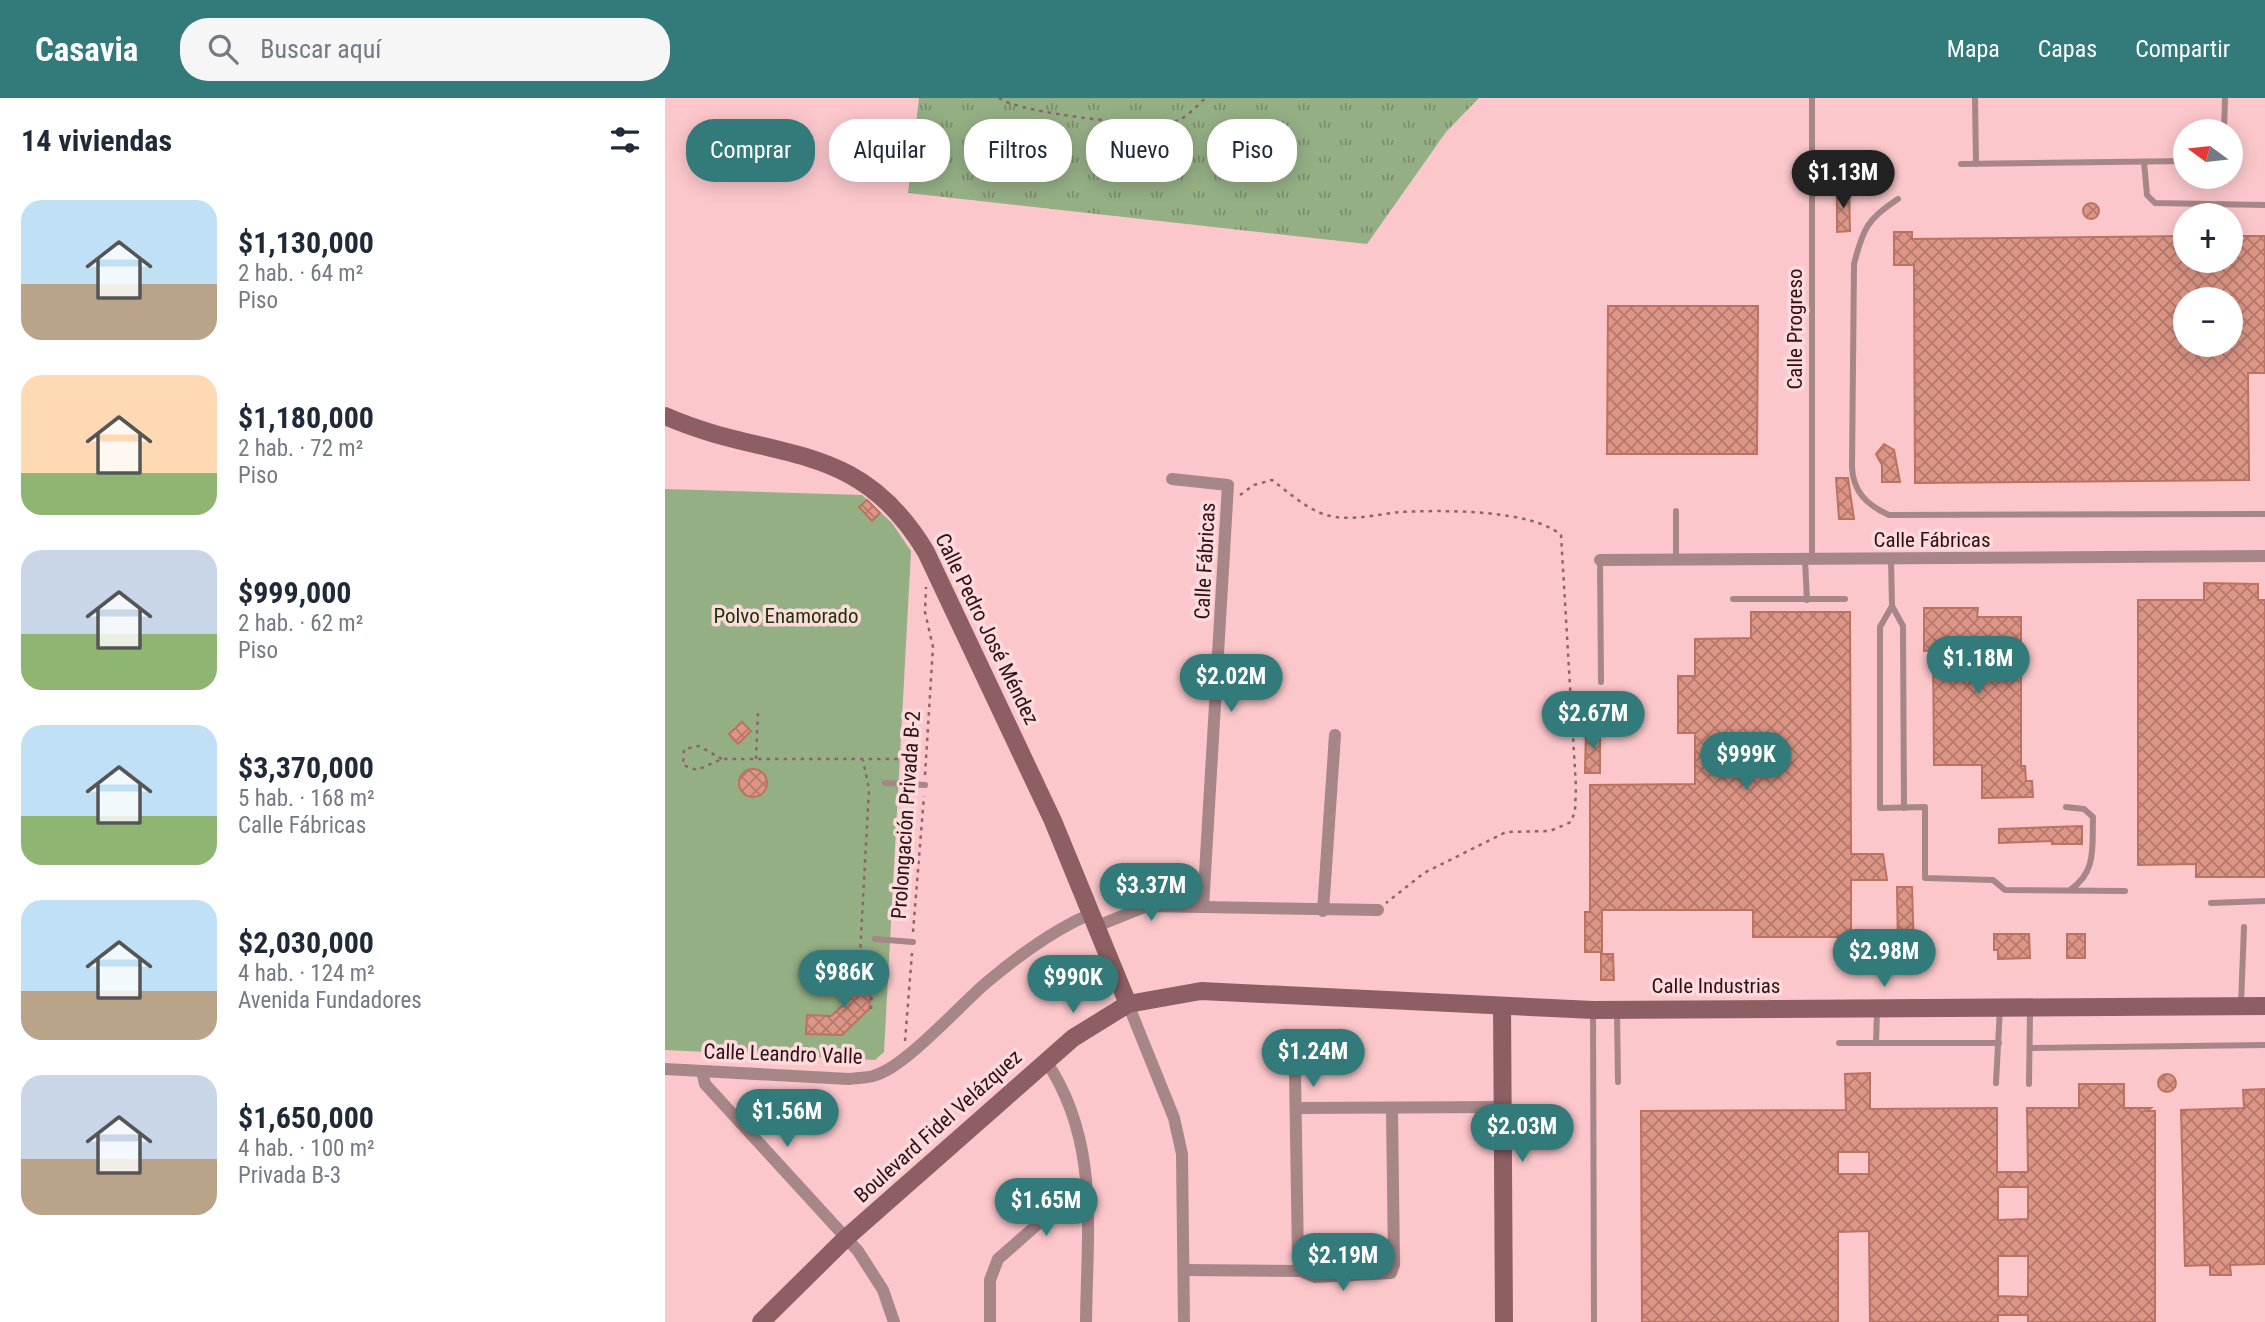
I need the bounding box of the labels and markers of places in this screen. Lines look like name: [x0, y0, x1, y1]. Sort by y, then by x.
pin: $1.13M: [1786, 150, 1900, 210]
pin: $1.18M: [1921, 636, 2035, 696]
pin: $2.02M: [1174, 654, 1288, 714]
pin: $2.67M: [1536, 692, 1650, 751]
pin: $999K: [1697, 732, 1795, 792]
pin: $3.37M: [1094, 864, 1208, 923]
pin: $2.98M: [1827, 930, 1941, 989]
pin: $986K: [795, 950, 893, 1010]
pin: $990K: [1024, 956, 1122, 1015]
pin: $1.24M: [1256, 1030, 1370, 1089]
pin: $1.56M: [730, 1090, 844, 1149]
pin: $2.03M: [1465, 1104, 1579, 1164]
pin: $1.65M: [989, 1178, 1103, 1238]
pin: $2.19M: [1286, 1234, 1400, 1293]

